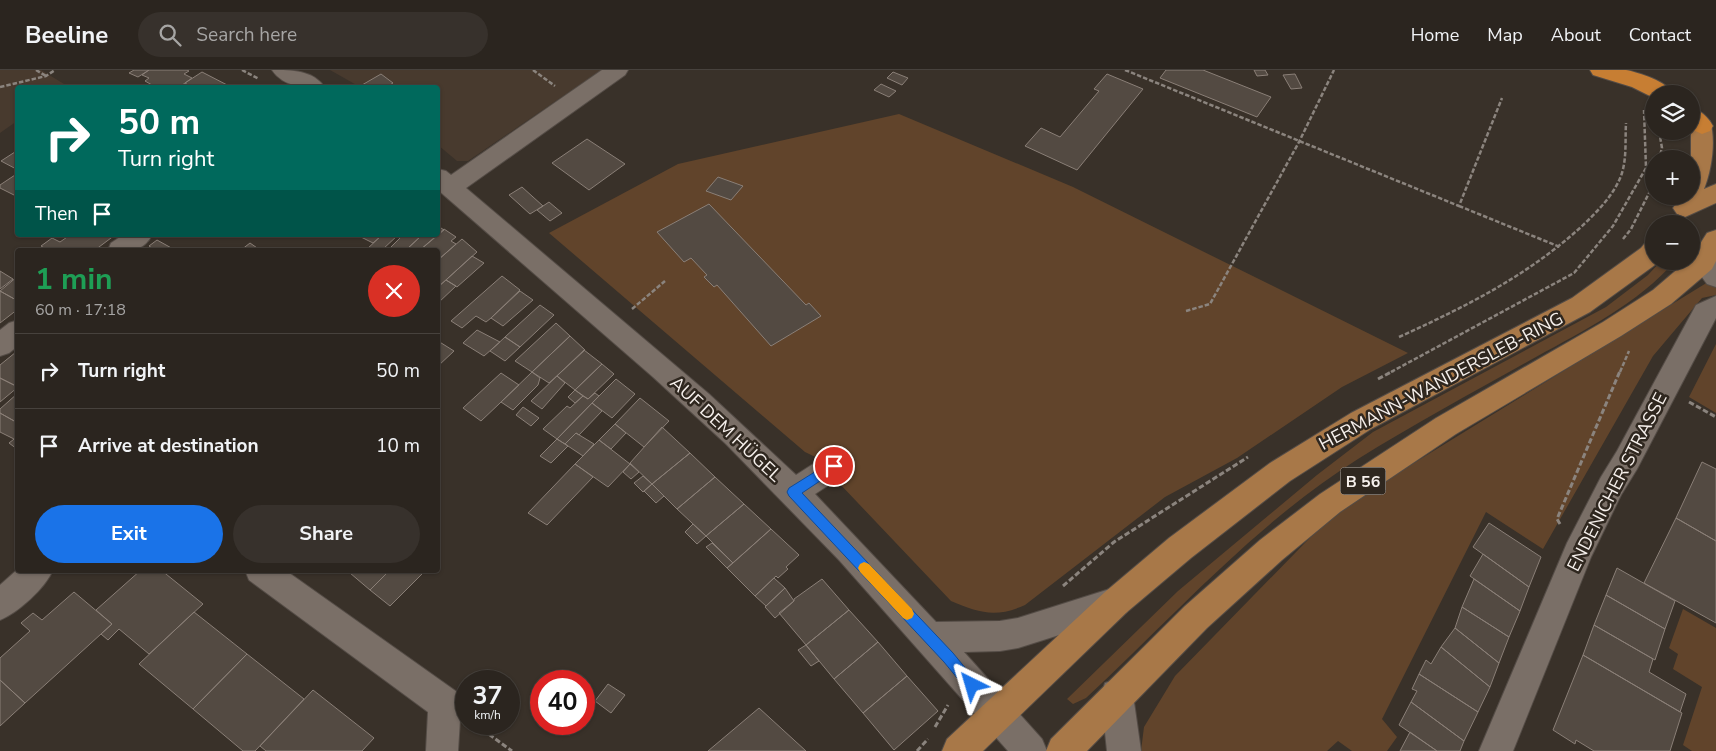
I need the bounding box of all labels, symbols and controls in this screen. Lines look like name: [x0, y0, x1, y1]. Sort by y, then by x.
search box: [138, 12, 488, 57]
text: Beeline: [25, 19, 108, 51]
icon: search: [156, 21, 184, 49]
text: Search here: [196, 22, 297, 48]
text: Home: [1411, 23, 1459, 47]
text: Map: [1487, 23, 1523, 47]
text: About: [1551, 23, 1601, 47]
text: Contact: [1629, 23, 1691, 47]
map controls: [1645, 85, 1700, 270]
button: layers: [1645, 85, 1700, 140]
text: 50 m: [118, 99, 200, 146]
icon: right: [35, 105, 100, 170]
text: Turn right: [118, 144, 214, 174]
button: +: [1645, 150, 1700, 205]
icon: arrive: [88, 200, 116, 228]
text: Then: [35, 201, 78, 227]
button: −: [1645, 215, 1700, 270]
text: 1 min: [35, 259, 113, 300]
button: close: [368, 265, 420, 317]
text: 60 m · 17:18: [35, 299, 126, 321]
street label: HERMANN-WANDERSLEB-RING: [1315, 306, 1567, 456]
icon: right: [35, 357, 63, 385]
text: Turn right: [78, 358, 165, 384]
text: 50 m: [376, 358, 420, 384]
street label: AUF DEM HÜGEL: [665, 371, 787, 487]
street label: ENDENICHER STRASSE: [1561, 388, 1673, 576]
icon: arrive: [35, 432, 63, 460]
text: Arrive at destination: [78, 433, 259, 459]
text: 10 m: [376, 433, 420, 459]
pin: [813, 445, 855, 487]
icon: arrive: [820, 452, 848, 480]
road number: B 56: [1340, 468, 1386, 494]
button: Exit: [35, 505, 223, 563]
button: Share: [233, 505, 420, 563]
position arrow: [945, 658, 997, 710]
speed limit sign: 40: [530, 670, 595, 735]
text: 37: [472, 679, 503, 713]
text: km/h: [474, 707, 501, 723]

